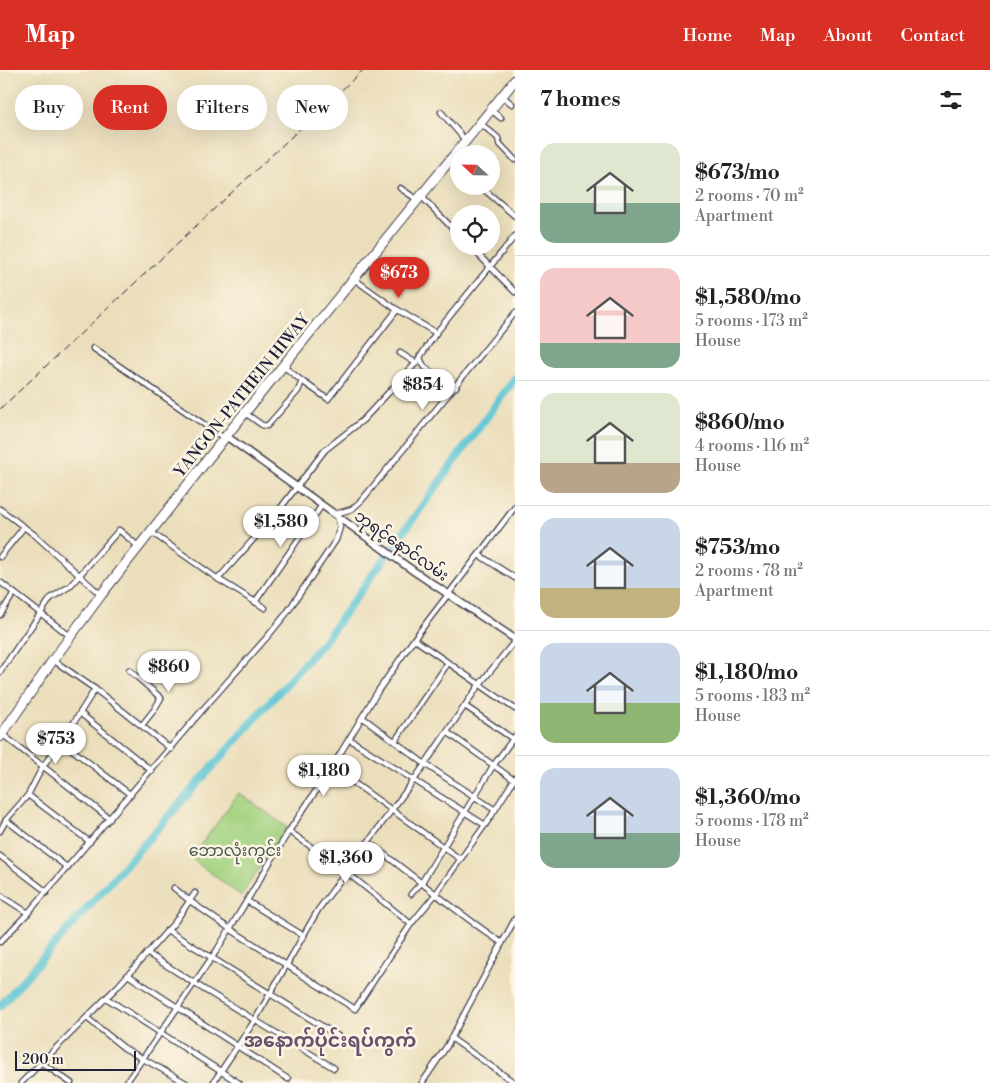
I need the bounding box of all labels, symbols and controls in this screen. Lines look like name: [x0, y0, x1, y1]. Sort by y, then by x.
text: Map: [25, 20, 75, 50]
text: Home: [683, 24, 732, 47]
text: Map: [760, 24, 796, 47]
text: About: [824, 24, 873, 47]
text: Contact: [901, 24, 965, 47]
chip: Buy: [15, 85, 83, 130]
chip: Rent: [93, 85, 167, 130]
chip: Filters: [177, 85, 267, 130]
chip: New: [277, 85, 348, 130]
icon: filters: [937, 86, 965, 114]
text: 7 homes: [540, 87, 621, 113]
north arrow: [450, 145, 500, 195]
map controls: [450, 145, 500, 255]
text: $673/mo: [695, 160, 780, 186]
icon: home: [580, 163, 640, 223]
text: 2 rooms · 70 m²: [695, 186, 804, 206]
button: locate: [450, 205, 500, 255]
text: Apartment: [695, 206, 774, 226]
pin: $673: [369, 256, 429, 299]
text: $673: [380, 263, 418, 283]
text: $1,580/mo: [695, 285, 801, 311]
icon: home: [580, 288, 640, 348]
street label: YANGON-PATHEIN HIWAY: [169, 309, 315, 482]
text: 5 rooms · 173 m²: [695, 311, 808, 331]
text: House: [695, 331, 741, 351]
pin: $854: [393, 368, 453, 411]
text: $854: [403, 375, 443, 395]
text: $860/mo: [695, 410, 785, 436]
icon: home: [580, 413, 640, 473]
text: 4 rooms · 116 m²: [695, 436, 809, 456]
text: House: [695, 456, 741, 476]
street label: ဘုရင့်နောင်လမ်း: [348, 504, 454, 589]
pin: $1,580: [240, 506, 322, 548]
text: $1,580: [254, 512, 308, 532]
text: $753/mo: [695, 535, 781, 561]
icon: home: [580, 538, 640, 598]
text: 2 rooms · 78 m²: [695, 561, 803, 581]
text: Apartment: [695, 581, 774, 601]
pin: $860: [139, 650, 199, 693]
text: $860: [148, 657, 190, 677]
text: $1,180/mo: [695, 660, 798, 686]
icon: home: [580, 663, 640, 723]
text: 5 rooms · 183 m²: [695, 686, 810, 706]
text: House: [695, 706, 741, 726]
pin: $753: [26, 722, 86, 765]
text: $753: [37, 729, 75, 749]
pin: $1,180: [283, 754, 365, 797]
text: $1,180: [298, 761, 350, 781]
text: $1,360/mo: [695, 785, 801, 811]
icon: home: [580, 788, 640, 848]
text: 5 rooms · 178 m²: [695, 811, 809, 831]
text: House: [695, 831, 741, 851]
park label: ဘောလုံးကွင်း: [189, 839, 281, 865]
pin: $1,360: [305, 842, 387, 884]
text: $1,360: [319, 848, 373, 868]
district label: အနောက်ပိုင်းရပ်ကွက်: [244, 1027, 416, 1056]
scale bar: [15, 1048, 136, 1071]
text: 200 m: [22, 1051, 64, 1069]

